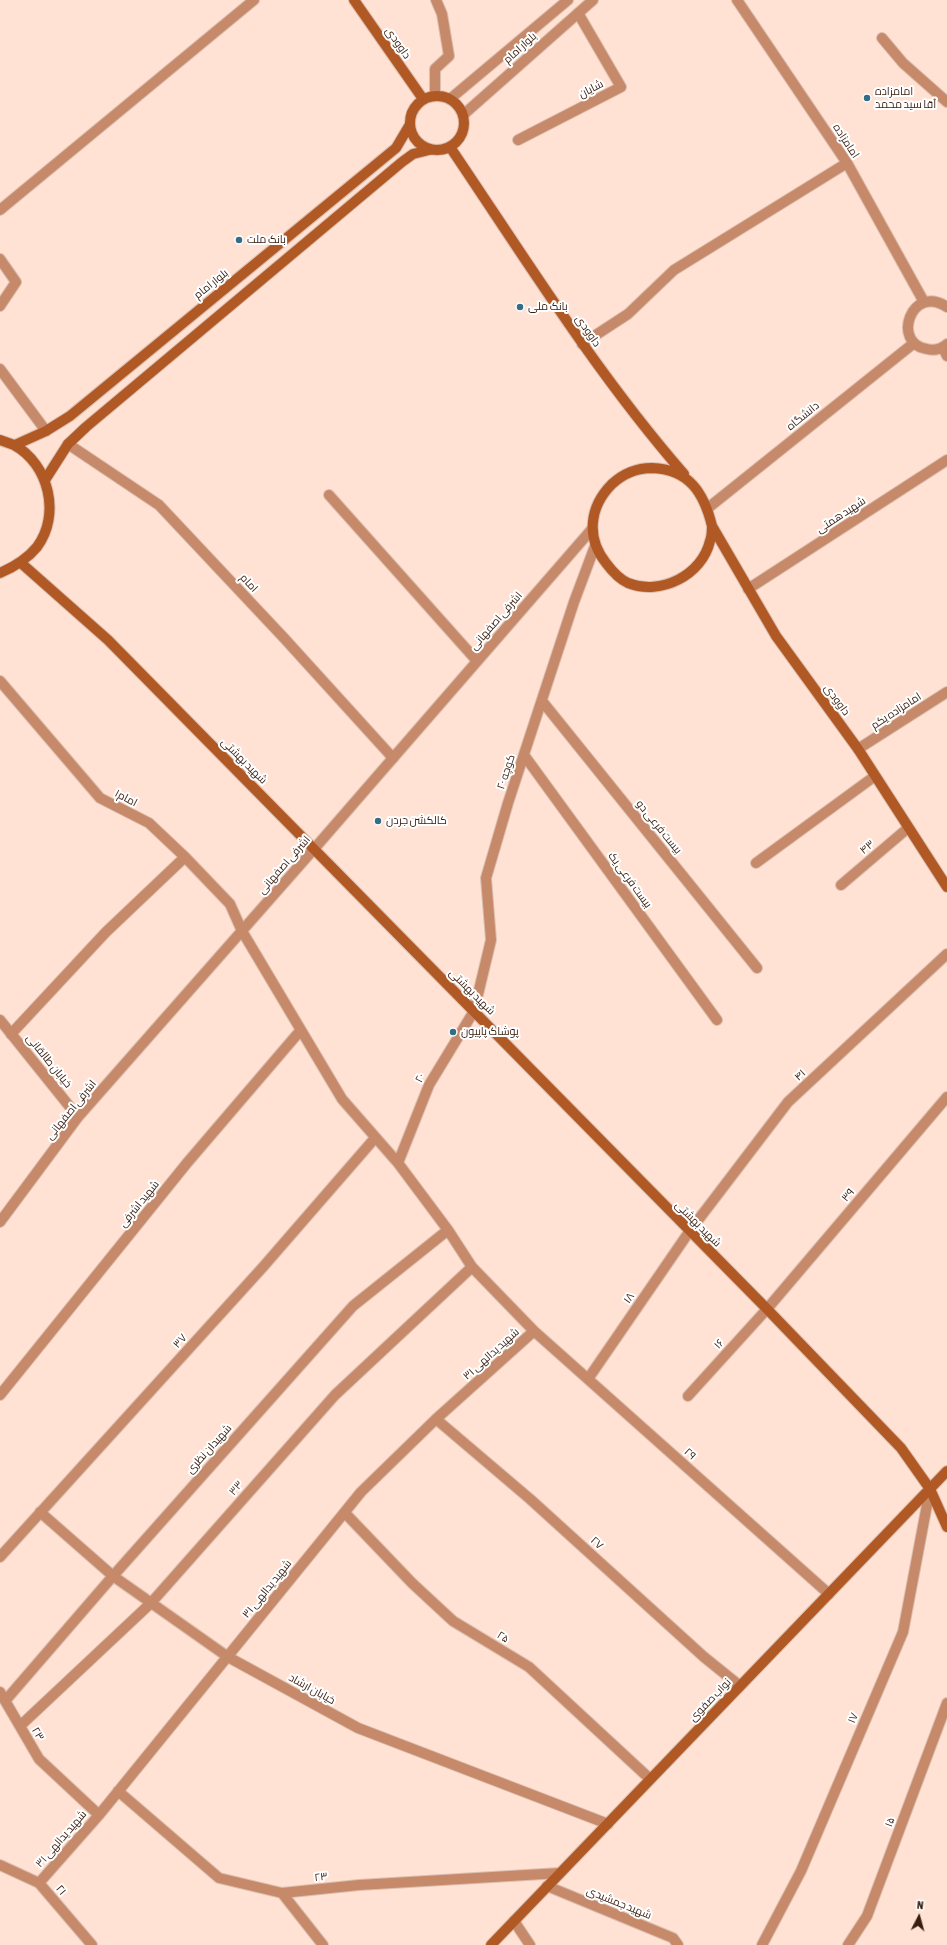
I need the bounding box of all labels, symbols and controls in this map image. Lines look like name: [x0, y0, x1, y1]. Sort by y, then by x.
street label: داوودی: [382, 25, 414, 61]
street label: بلوار امام: [501, 30, 539, 66]
street label: شایان: [576, 77, 606, 101]
place label: امامزاده آقا سید محمد: [875, 85, 936, 111]
marker: امامزاده آقا سید محمد: [862, 93, 872, 103]
street label: امامزاده: [830, 121, 862, 161]
place label: بانک ملت: [247, 233, 286, 247]
marker: بانک ملت: [234, 235, 244, 245]
street label: بلوار امام: [191, 266, 231, 302]
place label: بانک ملی: [528, 300, 568, 314]
marker: بانک ملی: [515, 302, 525, 312]
street label: داوودی: [572, 313, 604, 349]
street label: دانشگاه: [784, 399, 822, 433]
street label: شهید همتی: [814, 494, 868, 536]
street label: امام: [237, 571, 261, 595]
street label: اشرفی اصفهانی: [467, 589, 525, 653]
street label: داوودی: [821, 682, 853, 718]
street label: امامزاده یکم: [868, 690, 924, 732]
street label: شهید بهشتی: [218, 735, 270, 787]
street label: کوچه ۲۰: [494, 753, 518, 791]
street label: امام۱: [113, 787, 139, 809]
street label: بیست فرعی دو: [633, 798, 685, 856]
place label: کالکشن جردن: [386, 814, 447, 828]
marker: کالکشن جردن: [373, 816, 383, 826]
street label: اشرفی اصفهانی: [255, 833, 313, 897]
street label: ۴۳: [857, 837, 877, 857]
street label: بیست فرعی یک: [605, 850, 655, 910]
street label: شهید بهشتی: [446, 966, 498, 1018]
place label: پوشاک پاپیون: [461, 1025, 519, 1039]
marker: پوشاک پاپیون: [448, 1027, 458, 1037]
street label: خیابان طالقانی: [23, 1032, 75, 1090]
street label: ۴۱: [792, 1067, 808, 1083]
street label: ۲۰: [412, 1071, 428, 1085]
street label: اشرفی اصفهانی: [43, 1077, 99, 1143]
street label: شهید اشرفی: [116, 1178, 162, 1230]
street label: ۳۹: [839, 1186, 857, 1204]
street label: شهید بهشتی: [672, 1198, 724, 1250]
street label: ۱۸: [621, 1290, 637, 1306]
street label: ۳۱ شهید یدالهی: [460, 1325, 522, 1383]
street label: ۳۷: [170, 1331, 190, 1351]
street label: ۱۶: [711, 1336, 727, 1352]
street label: شهیدان نظری: [183, 1422, 235, 1476]
street label: ۲۹: [681, 1445, 699, 1463]
street label: ۳۳: [226, 1478, 246, 1498]
street label: ۲۷: [588, 1534, 606, 1552]
street label: ۳۱ شهید یدالهی: [239, 1557, 295, 1621]
street label: ۲۵: [495, 1628, 511, 1646]
street label: خیابان ارشاد: [286, 1671, 338, 1707]
street label: نواب صفوی: [686, 1676, 734, 1724]
street label: ۱۷: [845, 1711, 861, 1725]
street label: ۲۳: [29, 1725, 47, 1743]
street label: ۳۱ شهید یدالهی: [33, 1808, 89, 1870]
street label: ۱۵: [882, 1815, 898, 1829]
street label: ۲۳: [314, 1870, 328, 1884]
street label: ۲۱: [53, 1882, 69, 1898]
street label: شهید جمشیدی: [585, 1884, 653, 1922]
north arrow: [899, 1897, 939, 1937]
text: N: [916, 1899, 924, 1911]

